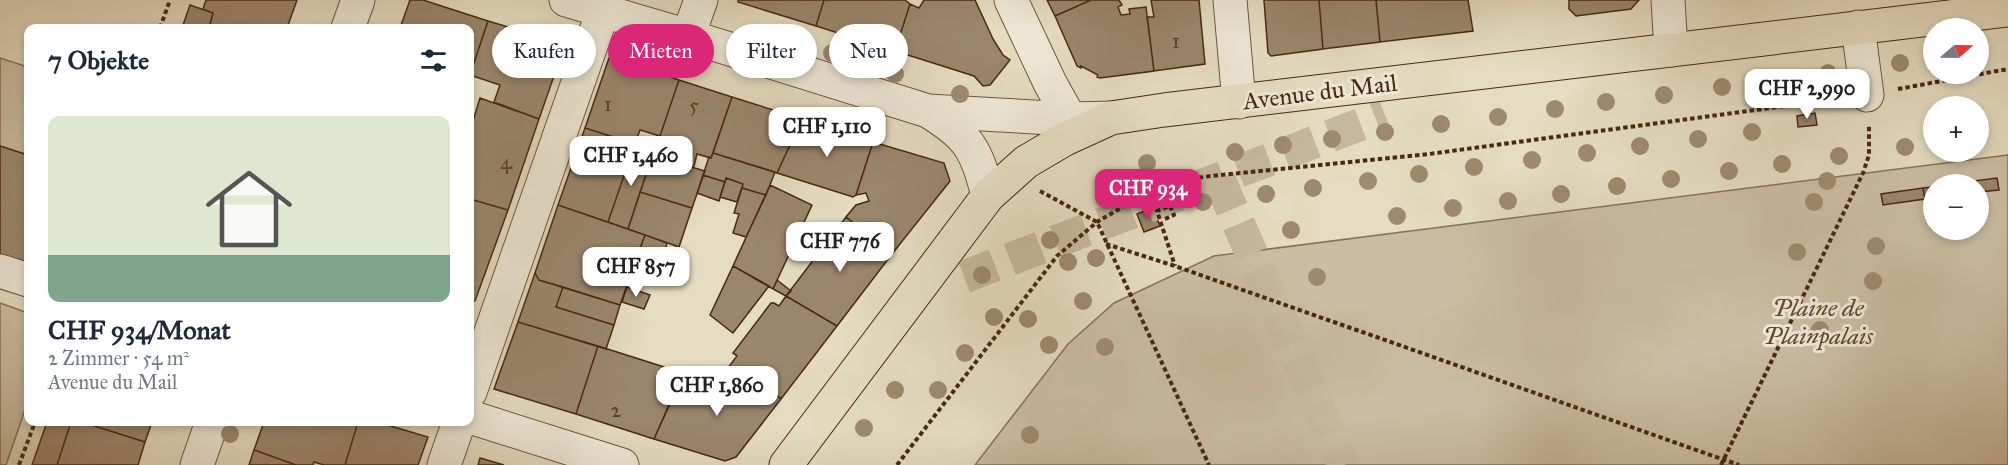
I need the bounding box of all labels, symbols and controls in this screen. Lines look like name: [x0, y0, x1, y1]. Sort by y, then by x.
north arrow: [1923, 18, 1989, 84]
map controls: [1923, 18, 1989, 240]
chip: Kaufen: [492, 24, 596, 78]
chip: Mieten: [608, 24, 714, 78]
chip: Filter: [726, 24, 817, 78]
chip: Neu: [829, 24, 908, 78]
house number: 1: [1172, 28, 1180, 54]
text: 7 Objekte: [48, 44, 149, 76]
icon: filters: [417, 44, 450, 77]
street label: Avenue du Mail: [1240, 68, 1399, 116]
pin: CHF 2,990: [1738, 69, 1876, 120]
text: CHF 2,990: [1759, 76, 1855, 100]
house number: 1: [604, 91, 612, 117]
house number: 5: [689, 92, 699, 118]
button: +: [1923, 96, 1989, 162]
pin: CHF 1,110: [758, 107, 896, 158]
text: CHF 1,110: [783, 114, 871, 138]
pin: CHF 1,460: [562, 136, 700, 187]
text: CHF 1,460: [584, 143, 678, 167]
house number: 4: [500, 149, 513, 175]
icon: home: [195, 155, 303, 263]
pin: CHF 934: [1093, 169, 1203, 220]
button: −: [1923, 174, 1989, 240]
text: CHF 934: [1109, 176, 1187, 200]
pin: CHF 776: [785, 222, 895, 273]
text: CHF 776: [800, 229, 880, 253]
pin: CHF 857: [581, 247, 691, 298]
text: CHF 857: [597, 254, 675, 278]
park label: Plaine de Plainpalais: [1763, 293, 1874, 351]
text: CHF 934/Monat: [48, 314, 231, 346]
text: 2 Zimmer · 54 m²: [48, 346, 189, 370]
pin: CHF 1,860: [648, 366, 786, 417]
text: Avenue du Mail: [48, 370, 177, 394]
text: CHF 1,860: [670, 373, 764, 397]
house number: 2: [611, 397, 622, 423]

